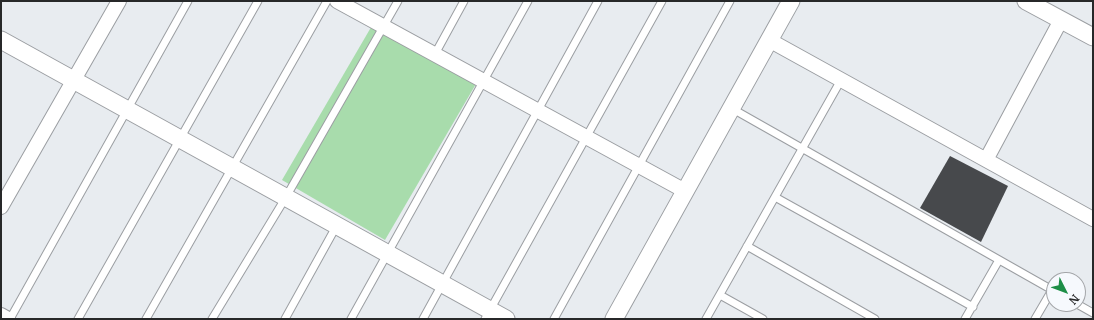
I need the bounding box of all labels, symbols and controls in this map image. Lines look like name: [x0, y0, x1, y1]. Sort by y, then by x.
north arrow: [1046, 272, 1086, 312]
text: N: [1066, 291, 1082, 307]

